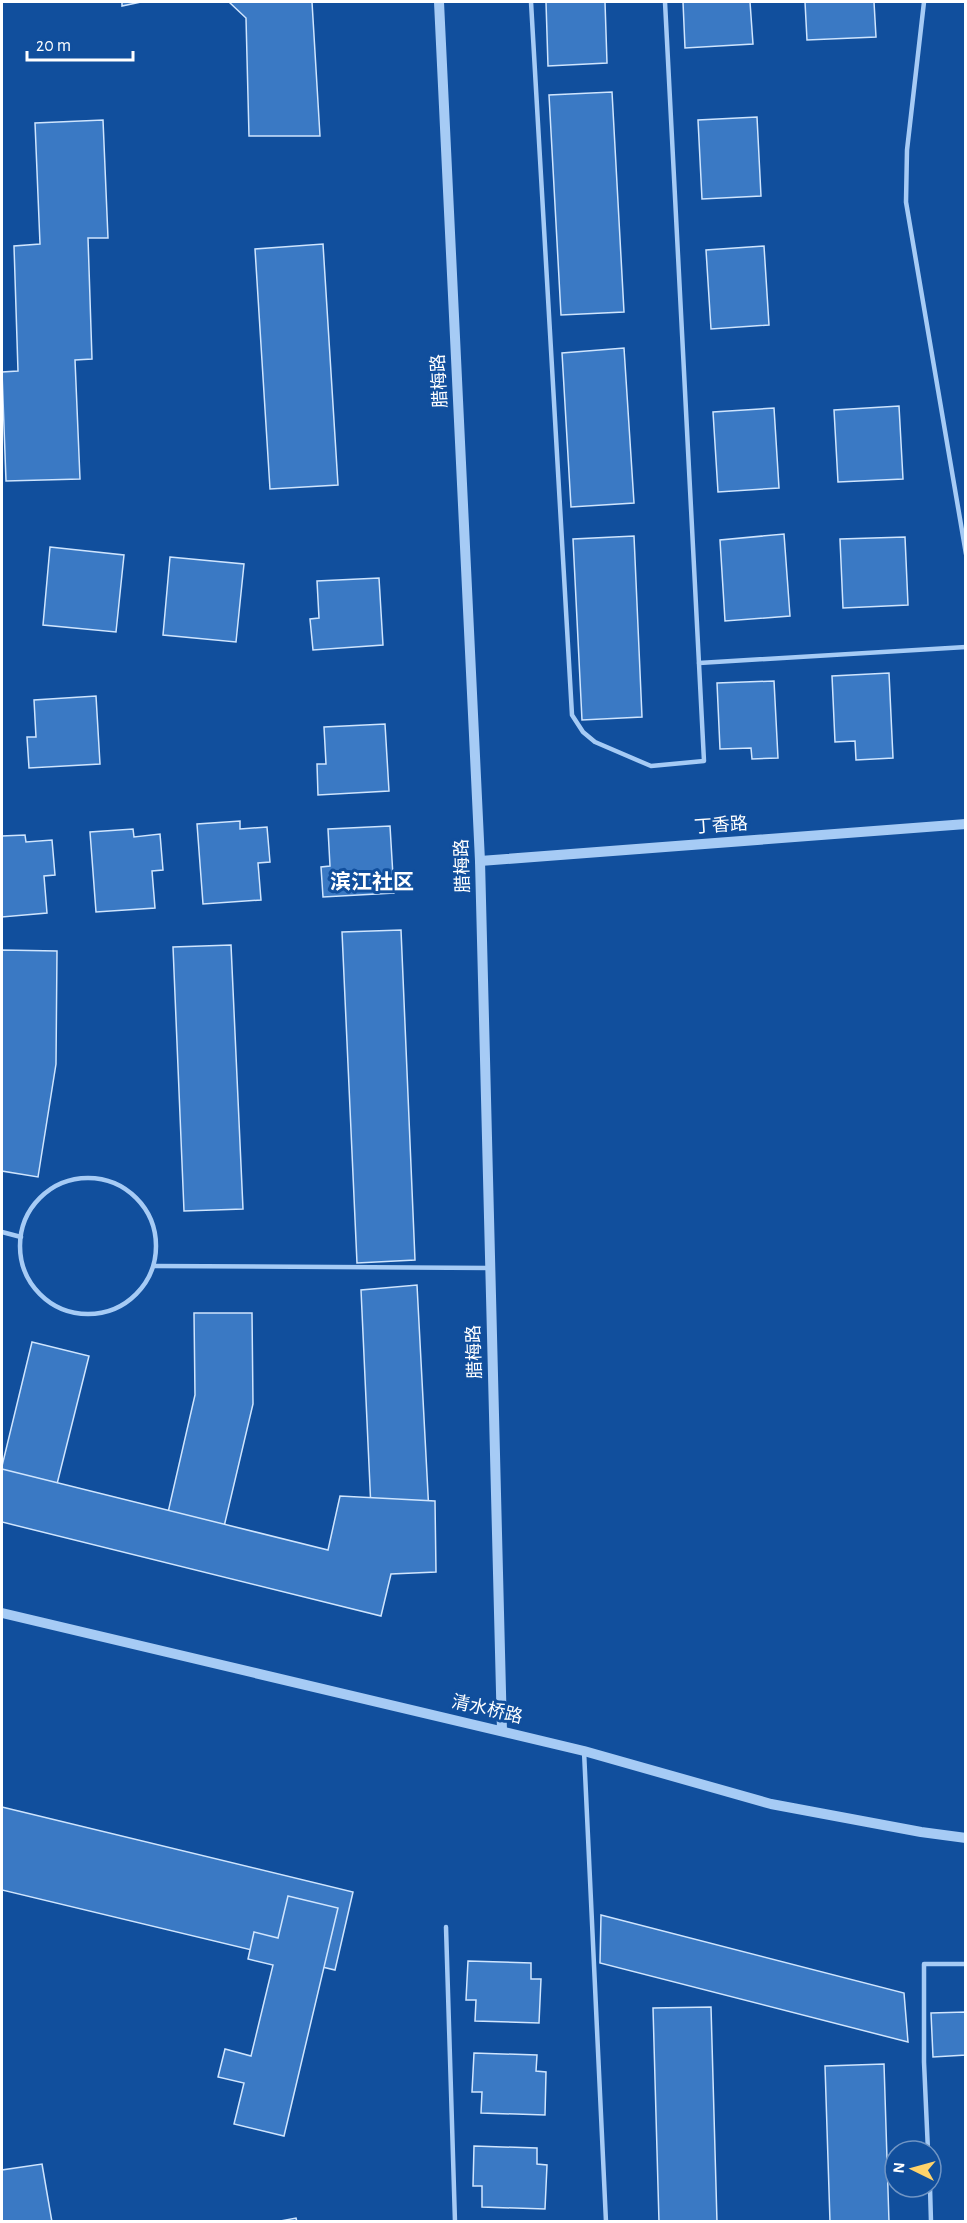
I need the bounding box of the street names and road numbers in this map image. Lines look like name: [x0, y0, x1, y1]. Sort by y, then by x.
street label: 腊梅路: [428, 354, 450, 409]
street label: 丁香路: [693, 813, 749, 837]
street label: 腊梅路: [451, 839, 473, 893]
street label: 腊梅路: [463, 1325, 485, 1379]
street label: 清水桥路: [450, 1691, 525, 1727]

